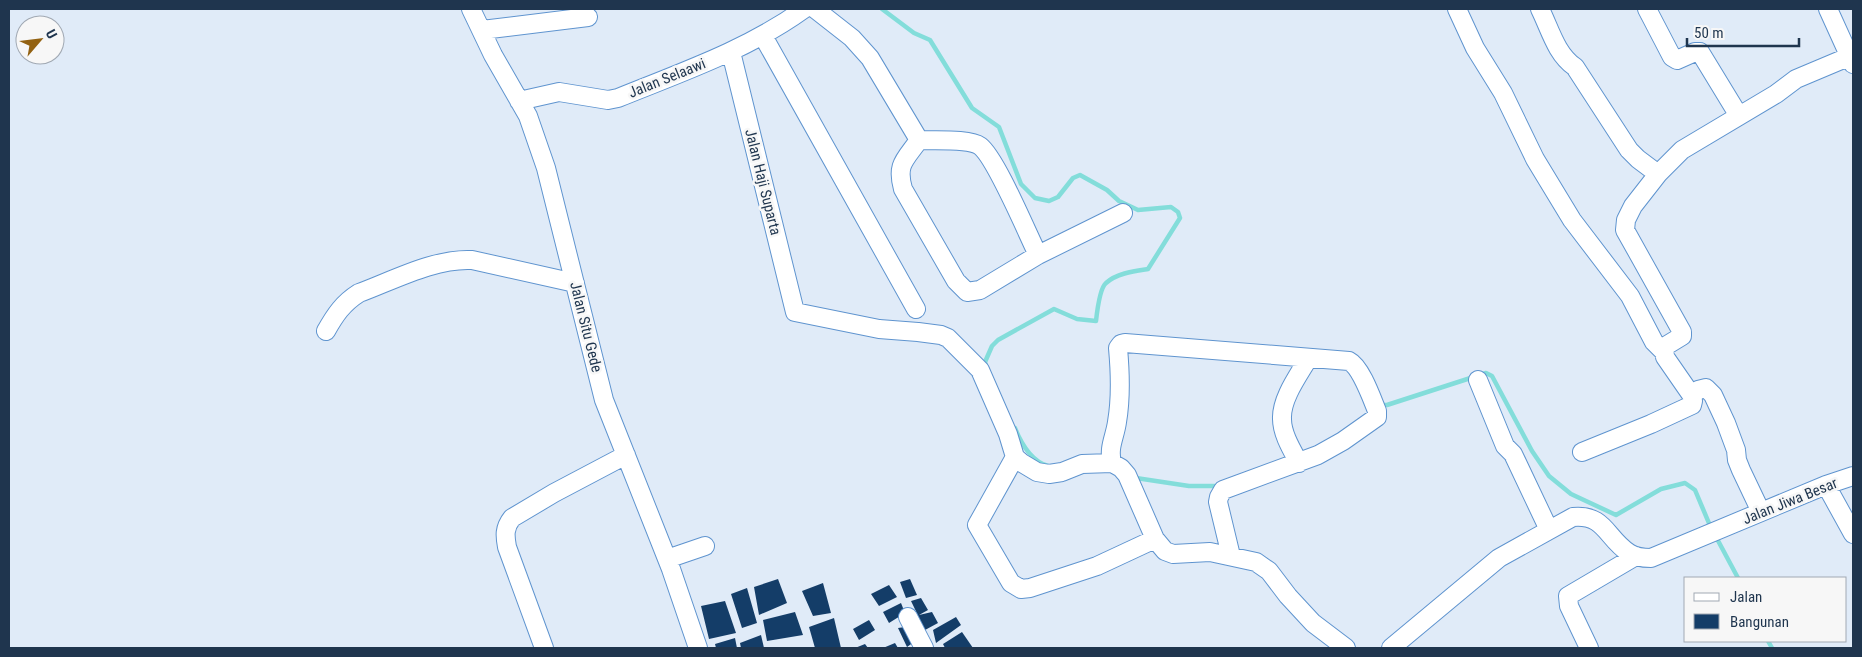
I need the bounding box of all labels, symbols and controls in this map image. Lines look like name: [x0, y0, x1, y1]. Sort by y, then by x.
north arrow: [15, 15, 65, 65]
scale bar: [1687, 15, 1800, 47]
text: 50 m: [1694, 24, 1724, 42]
text: U: [43, 27, 60, 41]
street label: Jalan Selaawi: [626, 54, 708, 102]
street label: Jalan Haji Suparta: [741, 127, 785, 237]
street label: Jalan Situ Gede: [566, 280, 606, 374]
street label: Jalan Jiwa Besar: [1740, 474, 1840, 528]
legend: [1684, 577, 1847, 642]
text: Jalan: [1730, 588, 1762, 606]
text: Bangunan: [1730, 613, 1789, 631]

